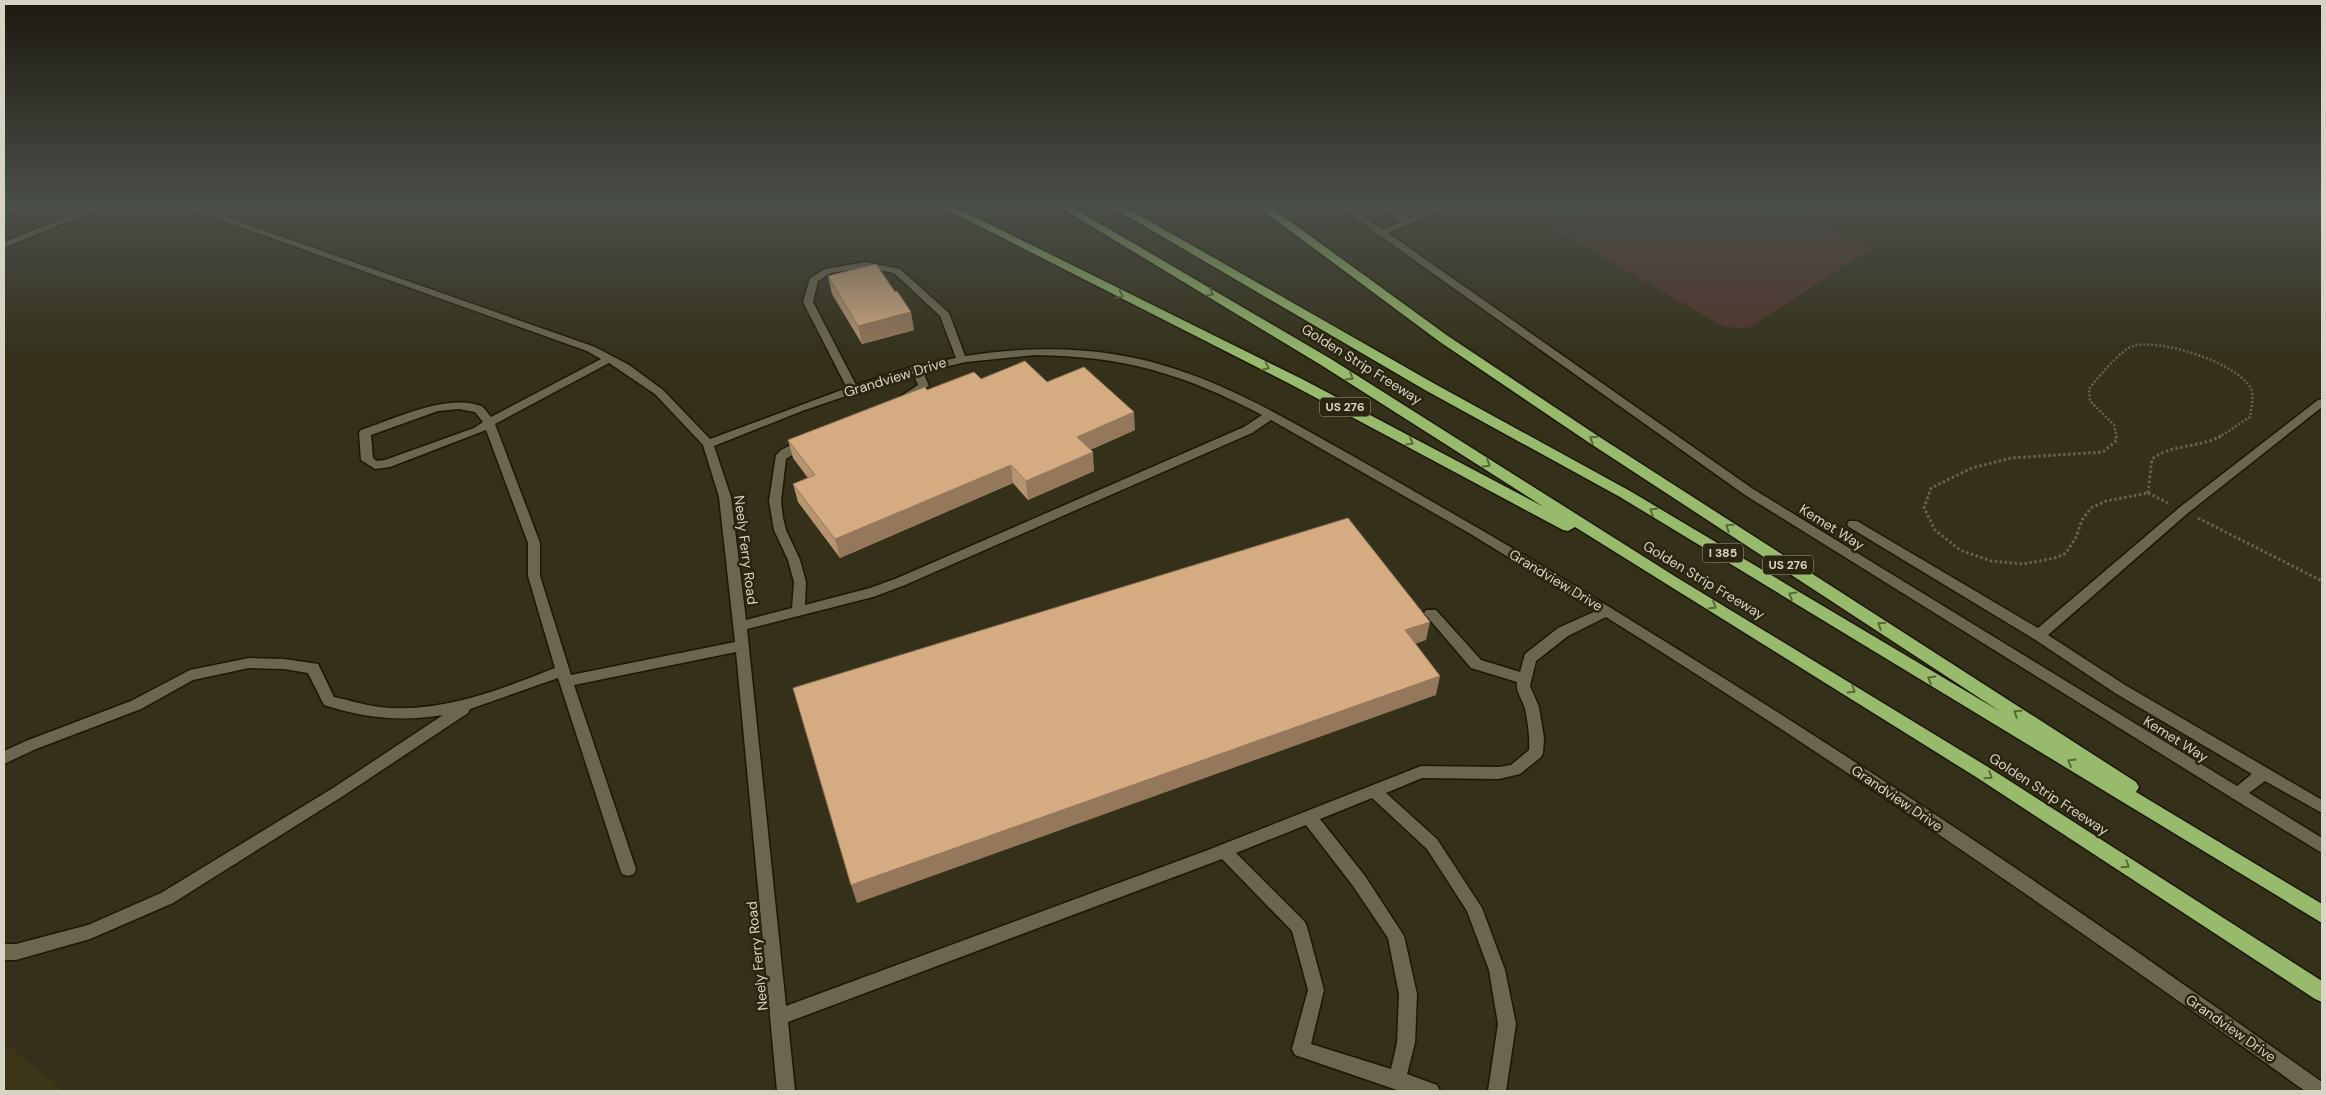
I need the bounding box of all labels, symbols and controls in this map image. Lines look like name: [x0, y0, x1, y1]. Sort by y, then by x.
one-way arrow: [1205, 287, 1214, 297]
one-way arrow: [1115, 289, 1124, 299]
street label: Golden Strip Freeway: [1298, 320, 1426, 409]
street label: Grandview Drive: [842, 353, 948, 401]
one-way arrow: [1261, 360, 1270, 371]
one-way arrow: [1344, 371, 1353, 380]
road number: US 276: [1320, 398, 1370, 417]
one-way arrow: [1405, 436, 1414, 446]
one-way arrow: [1589, 436, 1599, 445]
one-way arrow: [1481, 458, 1490, 467]
street label: Neely Ferry Road: [730, 494, 762, 606]
street label: Kemet Way: [1796, 500, 1868, 554]
one-way arrow: [1650, 507, 1659, 517]
one-way arrow: [1726, 524, 1735, 534]
street label: Golden Strip Freeway: [1640, 537, 1768, 624]
road number: I 385: [1703, 544, 1743, 562]
street label: Grandview Drive: [1506, 545, 1606, 615]
road number: US 276: [1763, 556, 1813, 574]
one-way arrow: [1789, 591, 1798, 601]
one-way arrow: [1707, 599, 1716, 609]
one-way arrow: [1877, 622, 1886, 631]
one-way arrow: [1928, 675, 1937, 685]
one-way arrow: [1846, 684, 1855, 694]
one-way arrow: [2013, 710, 2022, 720]
street label: Kemet Way: [2140, 712, 2212, 766]
street label: Golden Strip Freeway: [1986, 749, 2112, 839]
one-way arrow: [2067, 759, 2076, 769]
street label: Grandview Drive: [1848, 761, 1946, 835]
one-way arrow: [1984, 770, 1993, 780]
one-way arrow: [2120, 858, 2129, 868]
street label: Neely Ferry Road: [742, 900, 772, 1012]
street label: Grandview Drive: [2182, 990, 2280, 1066]

